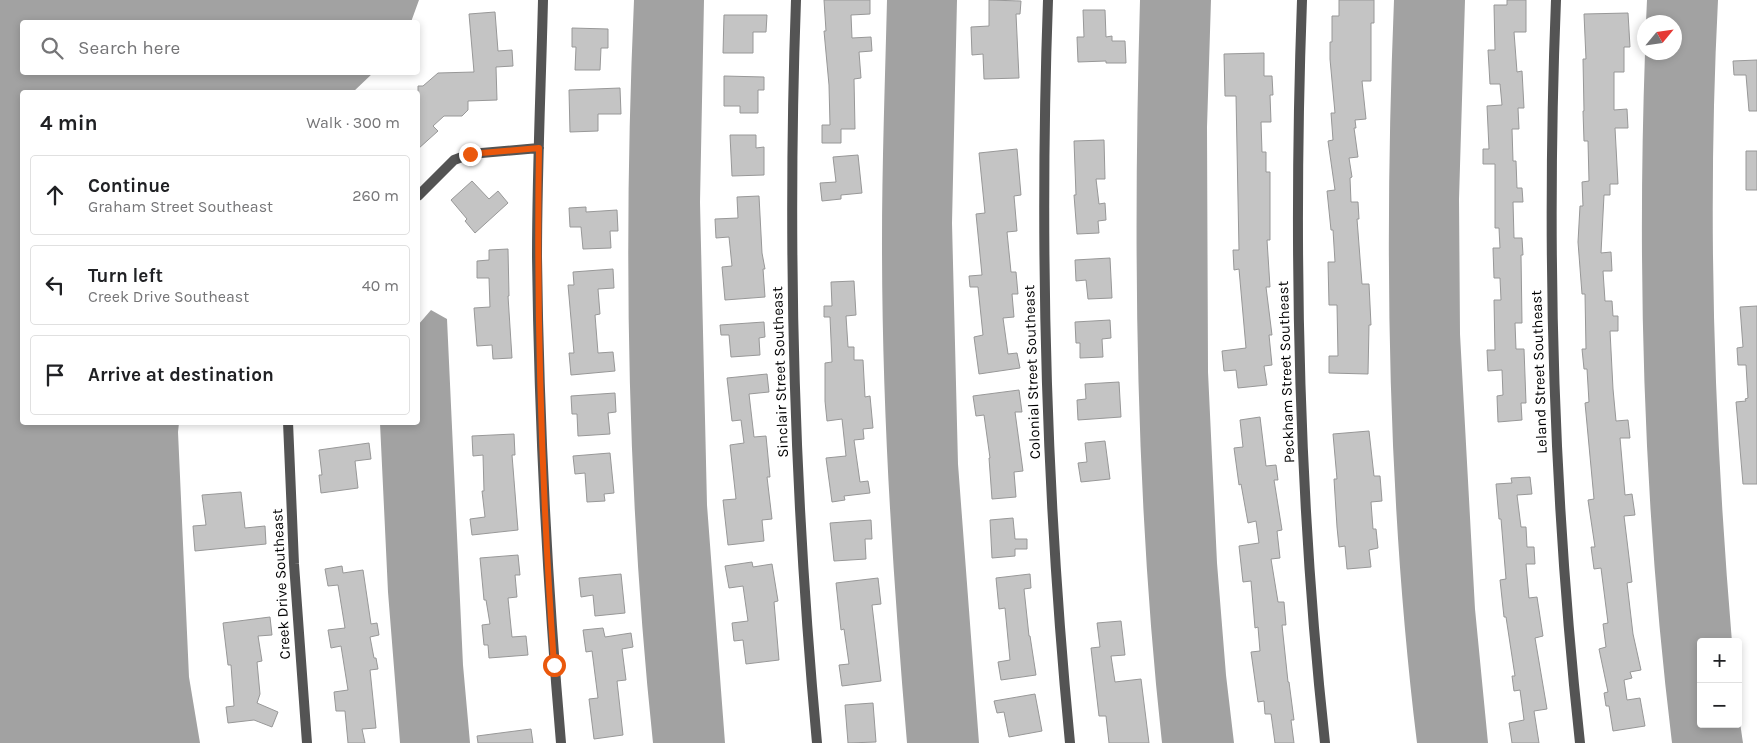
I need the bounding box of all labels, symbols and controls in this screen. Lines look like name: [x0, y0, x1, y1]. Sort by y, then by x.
north arrow: [1637, 15, 1682, 60]
search box: [20, 20, 420, 75]
icon: search: [38, 34, 66, 62]
text: Search here: [78, 37, 180, 59]
text: 4 min: [40, 111, 98, 135]
text: Walk · 300 m: [306, 113, 400, 132]
route end: [459, 143, 482, 166]
text: Continue: [88, 175, 170, 197]
icon: ahead: [41, 181, 69, 209]
text: 260 m: [352, 186, 399, 205]
text: Graham Street Southeast: [88, 197, 273, 216]
text: Turn left: [88, 265, 163, 287]
icon: left: [41, 271, 69, 299]
text: 40 m: [362, 276, 399, 295]
street label: Peckham Street Southeast: [1274, 280, 1298, 463]
street label: Colonial Street Southeast: [1020, 284, 1044, 460]
street label: Sinclair Street Southeast: [768, 286, 792, 458]
text: Creek Drive Southeast: [88, 287, 249, 306]
street label: Leland Street Southeast: [1527, 289, 1551, 454]
icon: arrive: [41, 361, 69, 389]
text: Arrive at destination: [88, 364, 274, 386]
street label: Creek Drive Southeast: [268, 508, 294, 660]
map controls: [1697, 638, 1742, 728]
button: +: [1697, 638, 1742, 683]
route start: [543, 654, 566, 677]
button: −: [1697, 683, 1742, 728]

